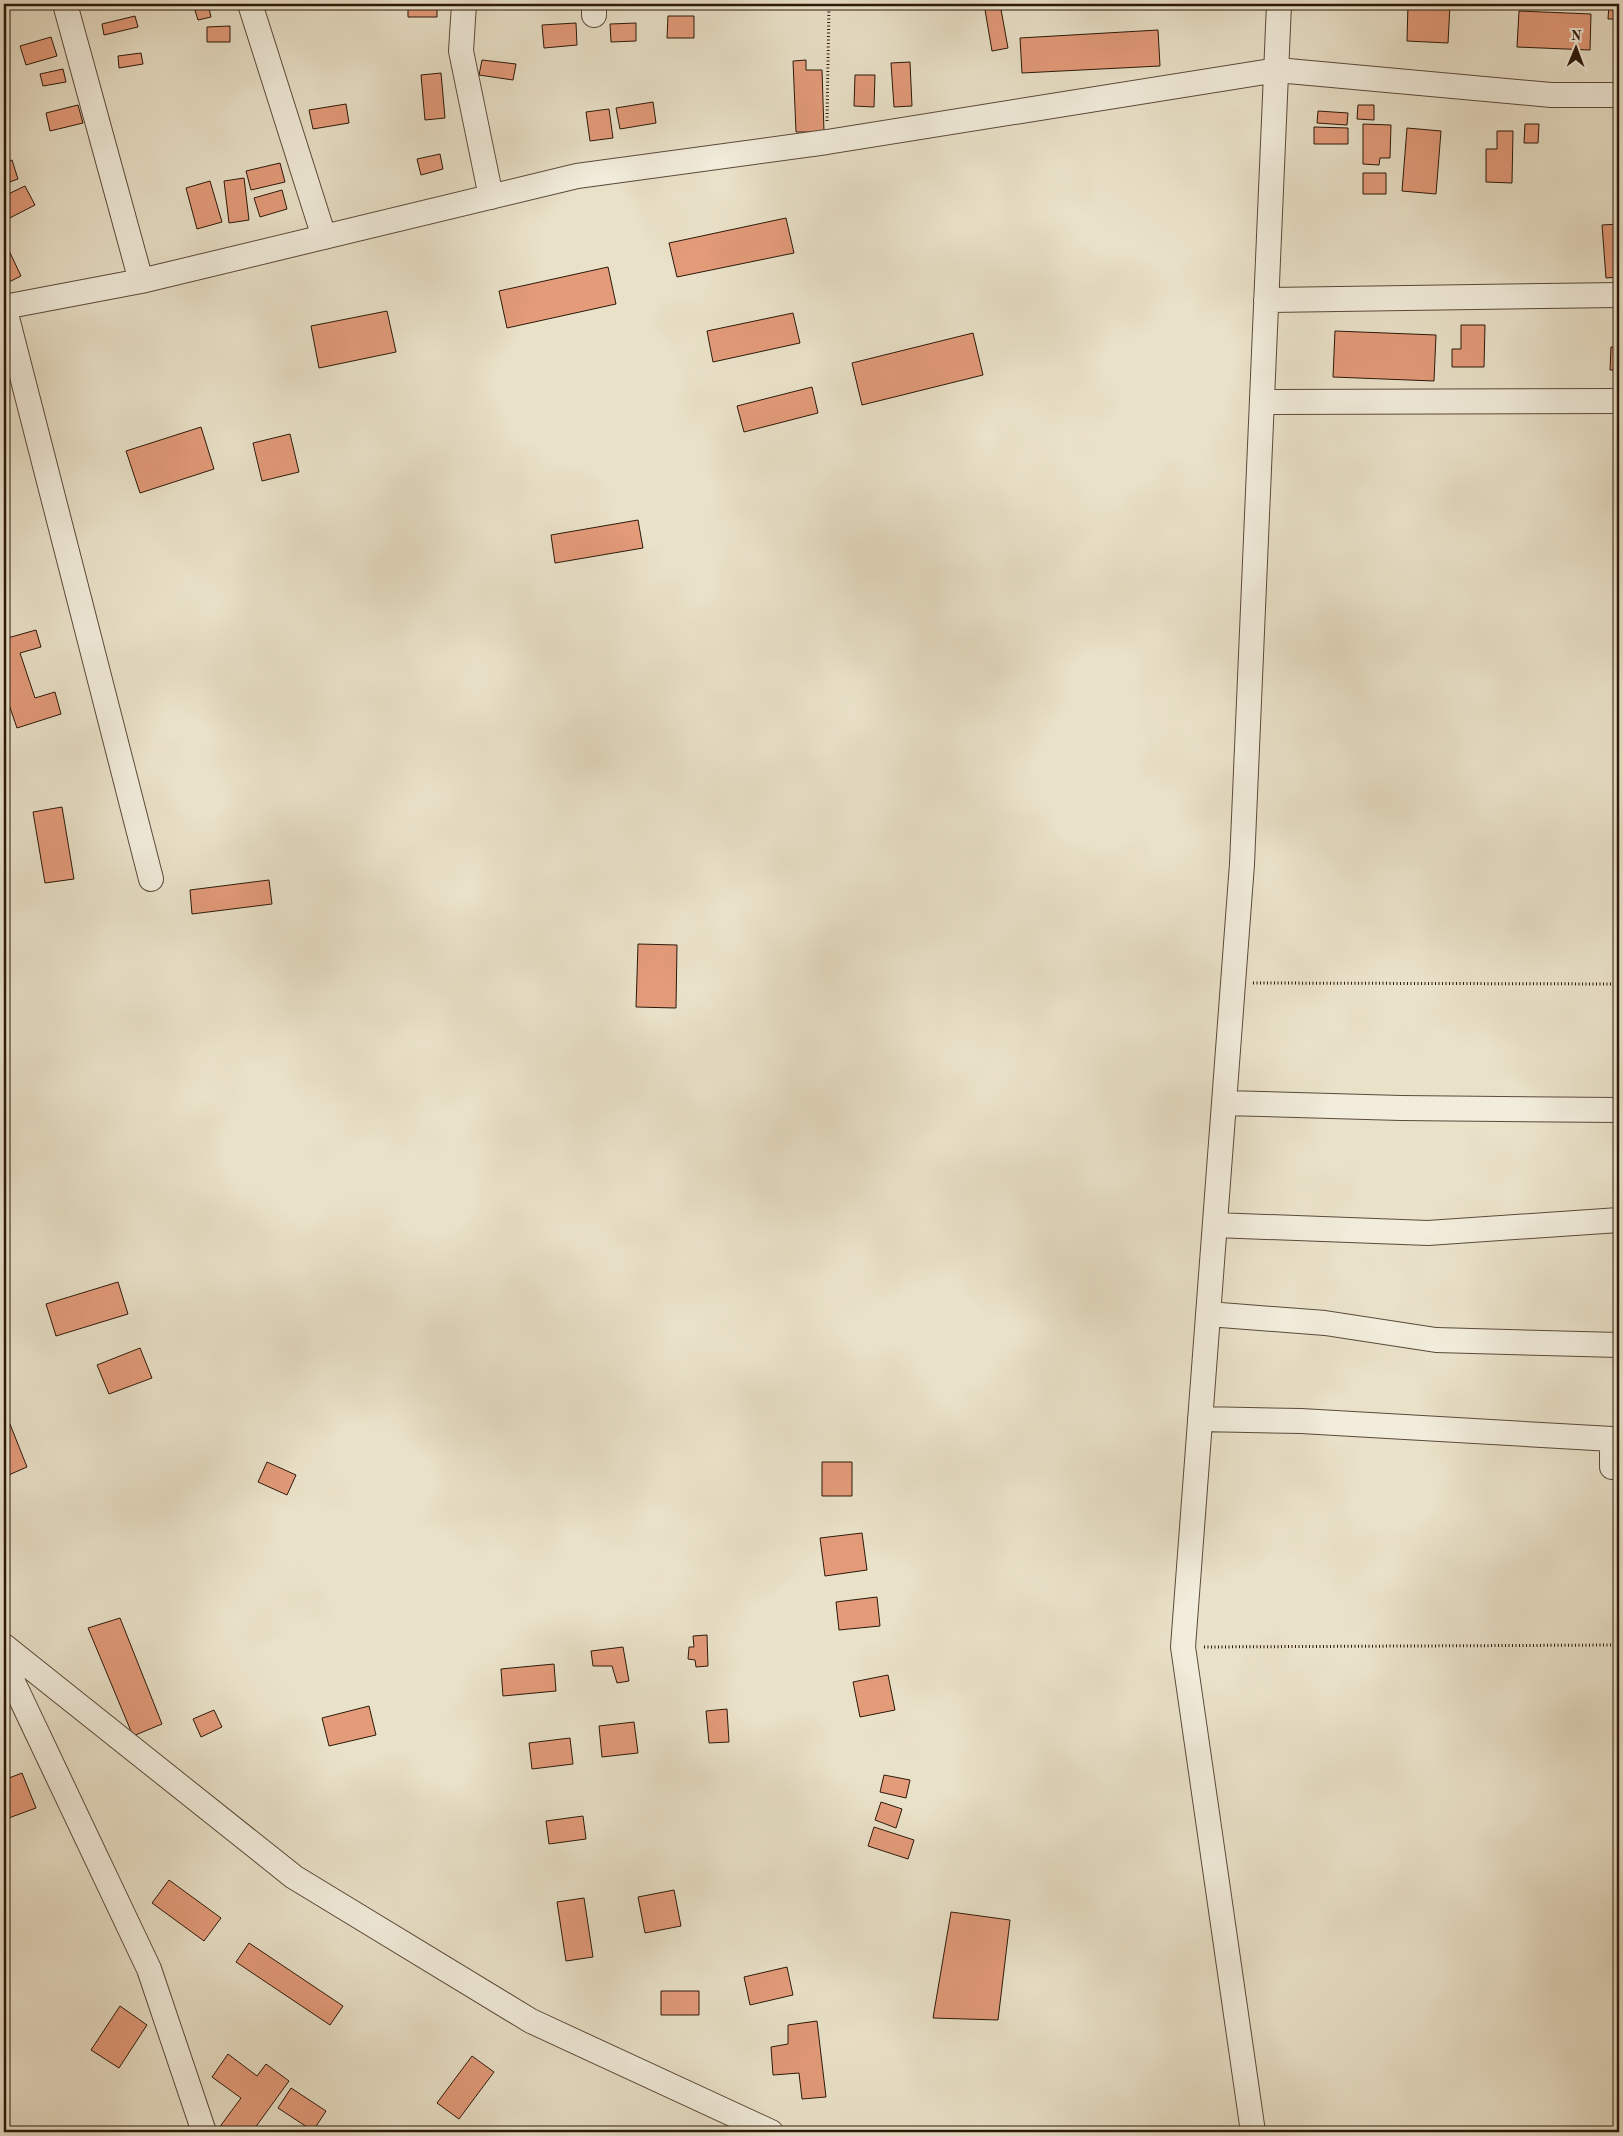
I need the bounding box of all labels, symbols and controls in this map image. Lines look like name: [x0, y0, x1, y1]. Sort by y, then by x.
north arrow: [1550, 22, 1600, 72]
text: N: [1571, 29, 1582, 43]

